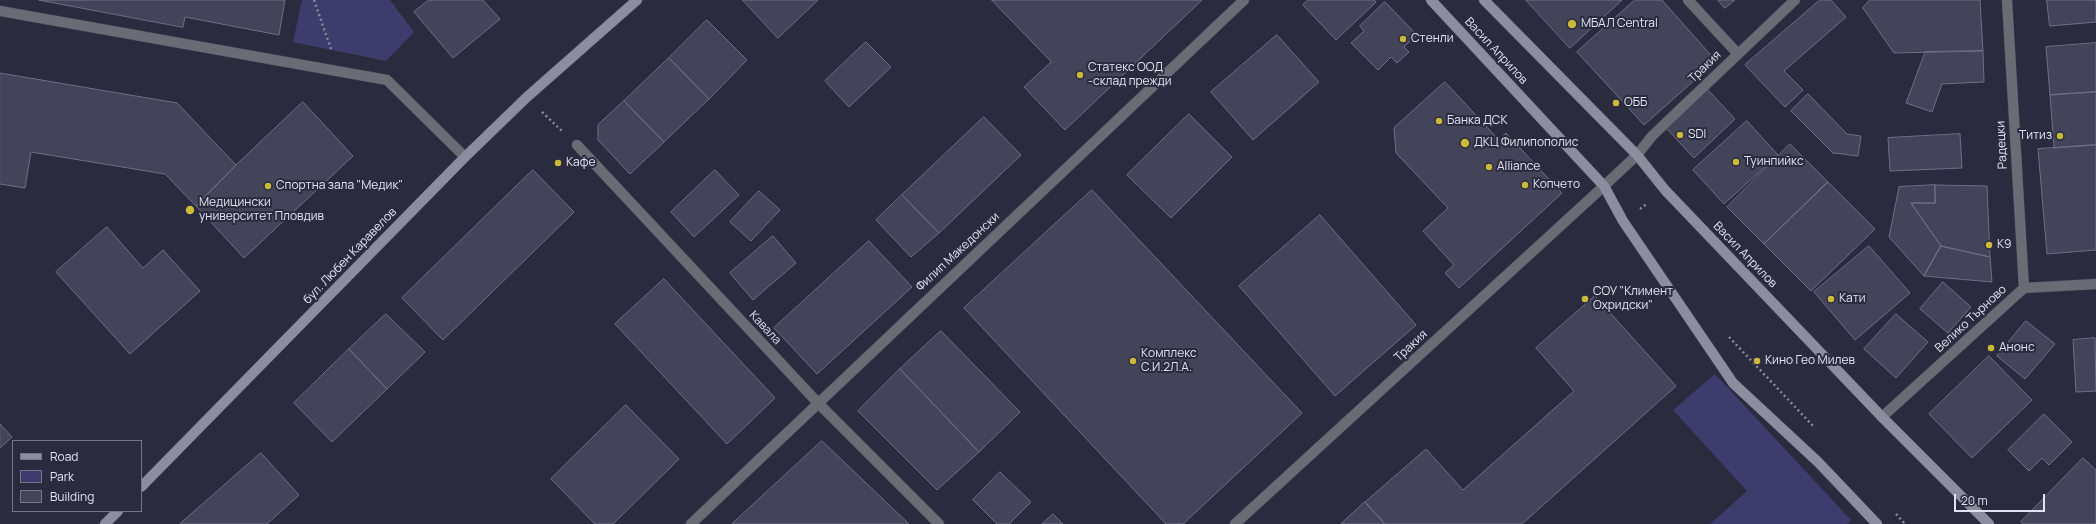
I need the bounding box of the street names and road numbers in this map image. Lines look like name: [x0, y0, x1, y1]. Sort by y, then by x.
street label: Васил Априлов: [1462, 15, 1530, 87]
street label: Тракия: [1686, 48, 1724, 86]
street label: Радецки: [1994, 121, 2010, 169]
street label: бул. Любен Каравелов: [300, 205, 400, 307]
street label: Филип Македонски: [913, 210, 1003, 294]
street label: Васил Априлов: [1710, 219, 1780, 291]
street label: Велико Търново: [1932, 282, 2010, 356]
street label: Кавала: [746, 308, 784, 348]
street label: Тракия: [1392, 327, 1430, 365]

